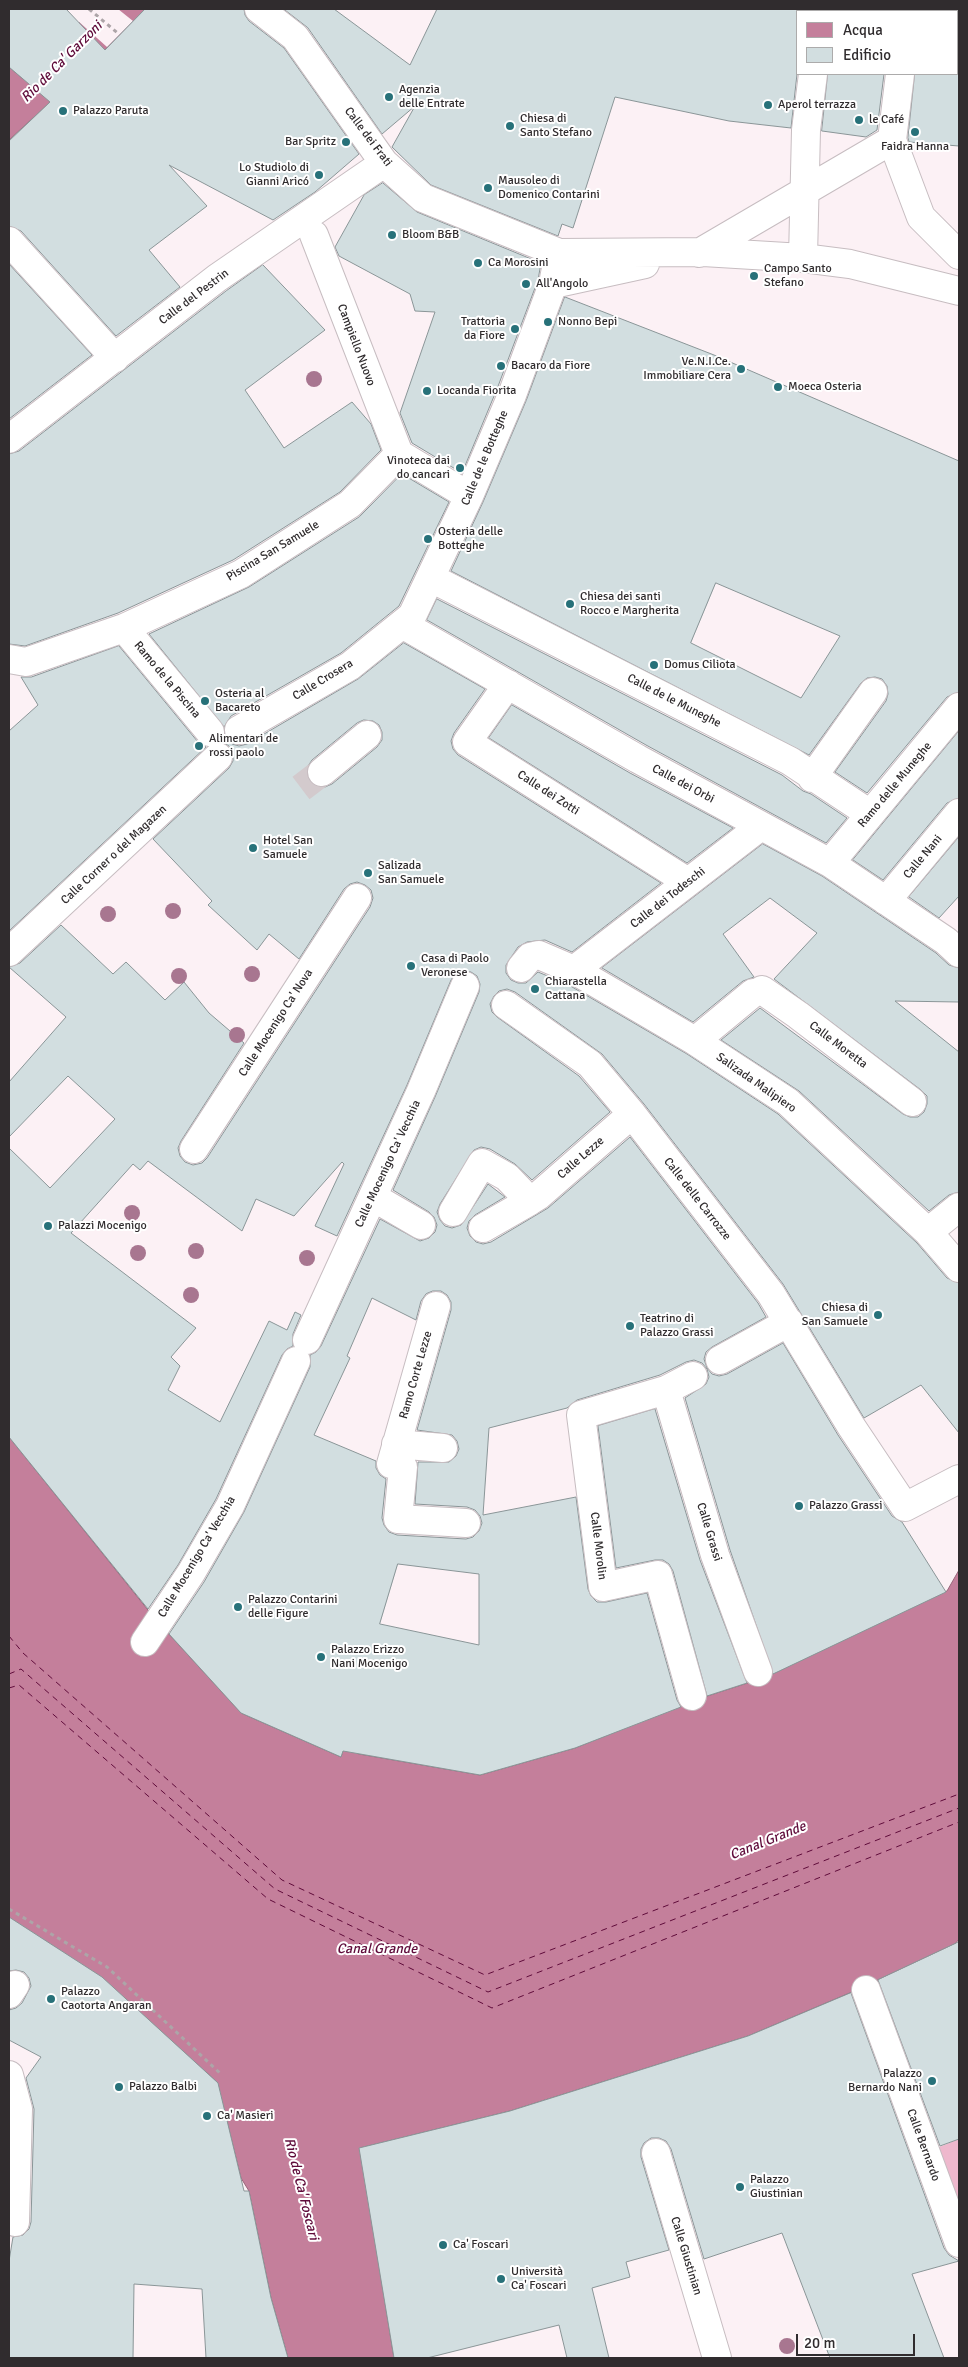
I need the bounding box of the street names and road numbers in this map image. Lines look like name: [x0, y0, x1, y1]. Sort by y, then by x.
street label: Calle dei Frati: [341, 104, 395, 170]
street label: Calle del Pestrin: [156, 266, 232, 328]
street label: Campiello Nuovo: [334, 302, 378, 388]
street label: Calle de le Botteghe: [458, 408, 512, 508]
street label: Piscina San Samuele: [224, 518, 322, 584]
street label: Ramo de la Piscina: [131, 639, 203, 721]
street label: Calle Crosera: [290, 656, 356, 704]
street label: Calle de le Muneghe: [625, 671, 723, 731]
street label: Ramo delle Muneghe: [855, 739, 935, 831]
street label: Calle dei Orbi: [649, 761, 717, 807]
street label: Calle dei Zotti: [514, 768, 582, 818]
street label: Calle Corner o del Magazen: [58, 802, 170, 908]
street label: Calle Nani: [901, 832, 945, 882]
street label: Calle dei Todeschi: [628, 864, 708, 932]
street label: Calle Mocenigo Ca' Nova: [236, 967, 316, 1079]
street label: Calle Moretta: [806, 1018, 870, 1072]
street label: Salizada Malipiero: [713, 1050, 799, 1116]
street label: Calle Mocenigo Ca' Vecchia: [352, 1098, 424, 1230]
street label: Calle Lezze: [555, 1134, 607, 1182]
street label: Calle delle Carrozze: [660, 1155, 734, 1243]
street label: Ramo Corte Lezze: [397, 1329, 435, 1421]
street label: Calle Mocenigo Ca' Vecchia: [155, 1494, 239, 1620]
street label: Calle Grassi: [693, 1501, 725, 1563]
street label: Calle Morolin: [587, 1511, 609, 1581]
street label: Calle Bernardo: [903, 2107, 943, 2183]
street label: Calle Giustinian: [667, 2215, 705, 2297]

